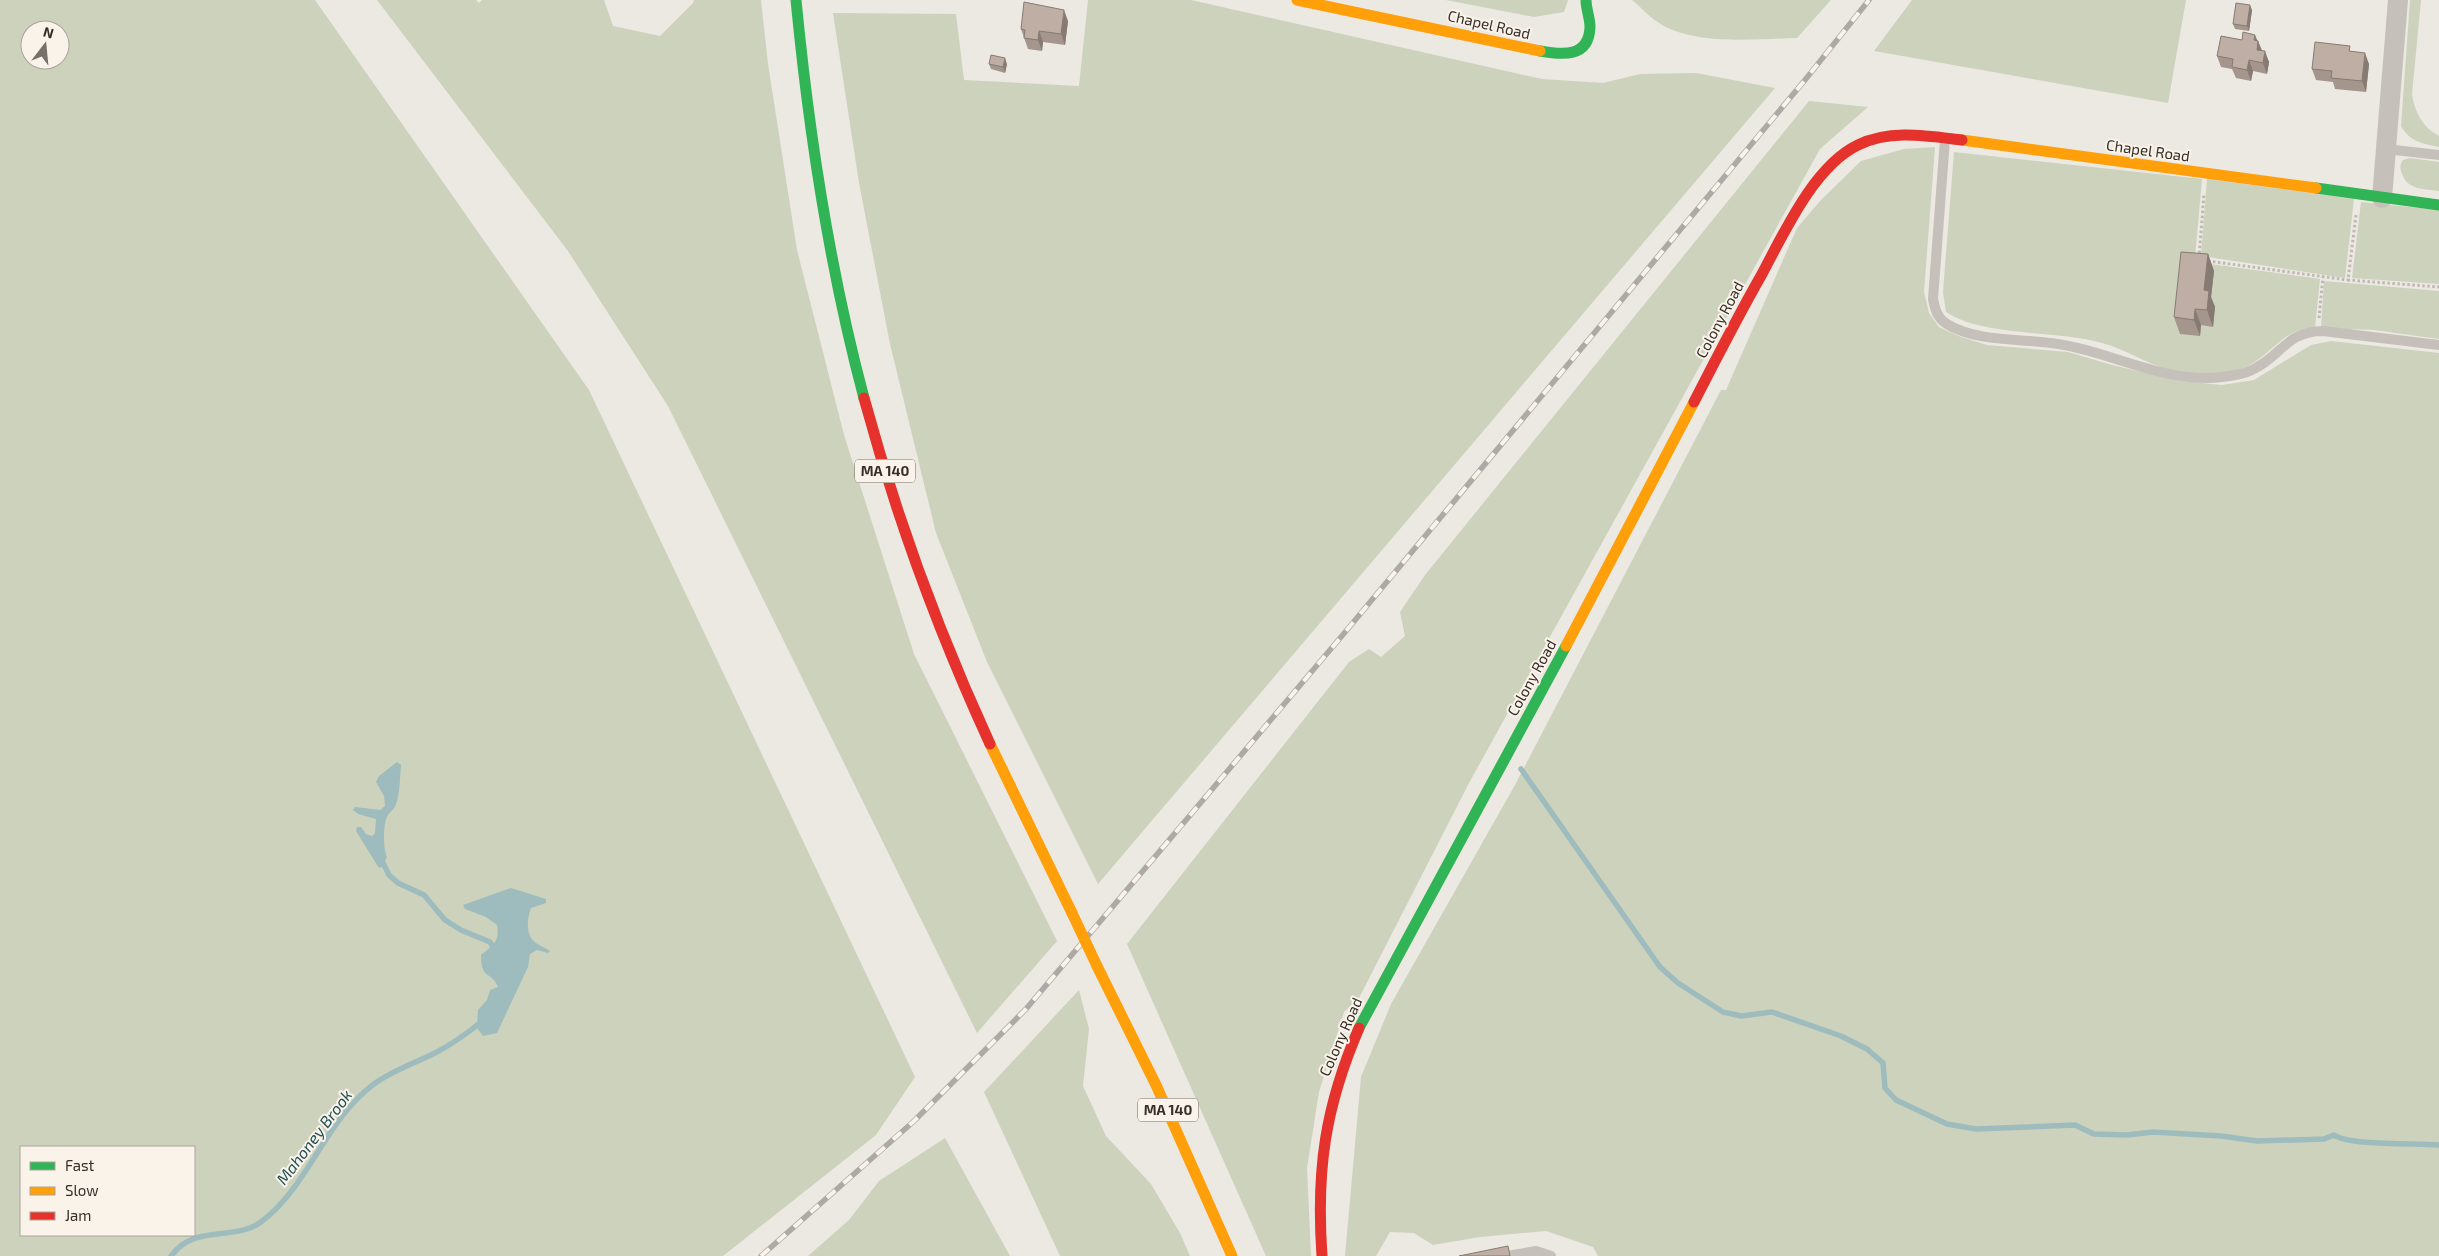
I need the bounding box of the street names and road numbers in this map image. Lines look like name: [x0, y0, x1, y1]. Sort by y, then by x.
street label: Chapel Road: [1446, 6, 1532, 42]
street label: Chapel Road: [2105, 135, 2191, 165]
street label: Colony Road: [1691, 278, 1747, 361]
road number: MA 140: [855, 460, 915, 482]
street label: Colony Road: [1503, 636, 1559, 719]
street label: Colony Road: [1315, 994, 1365, 1079]
road number: MA 140: [1138, 1098, 1198, 1122]

